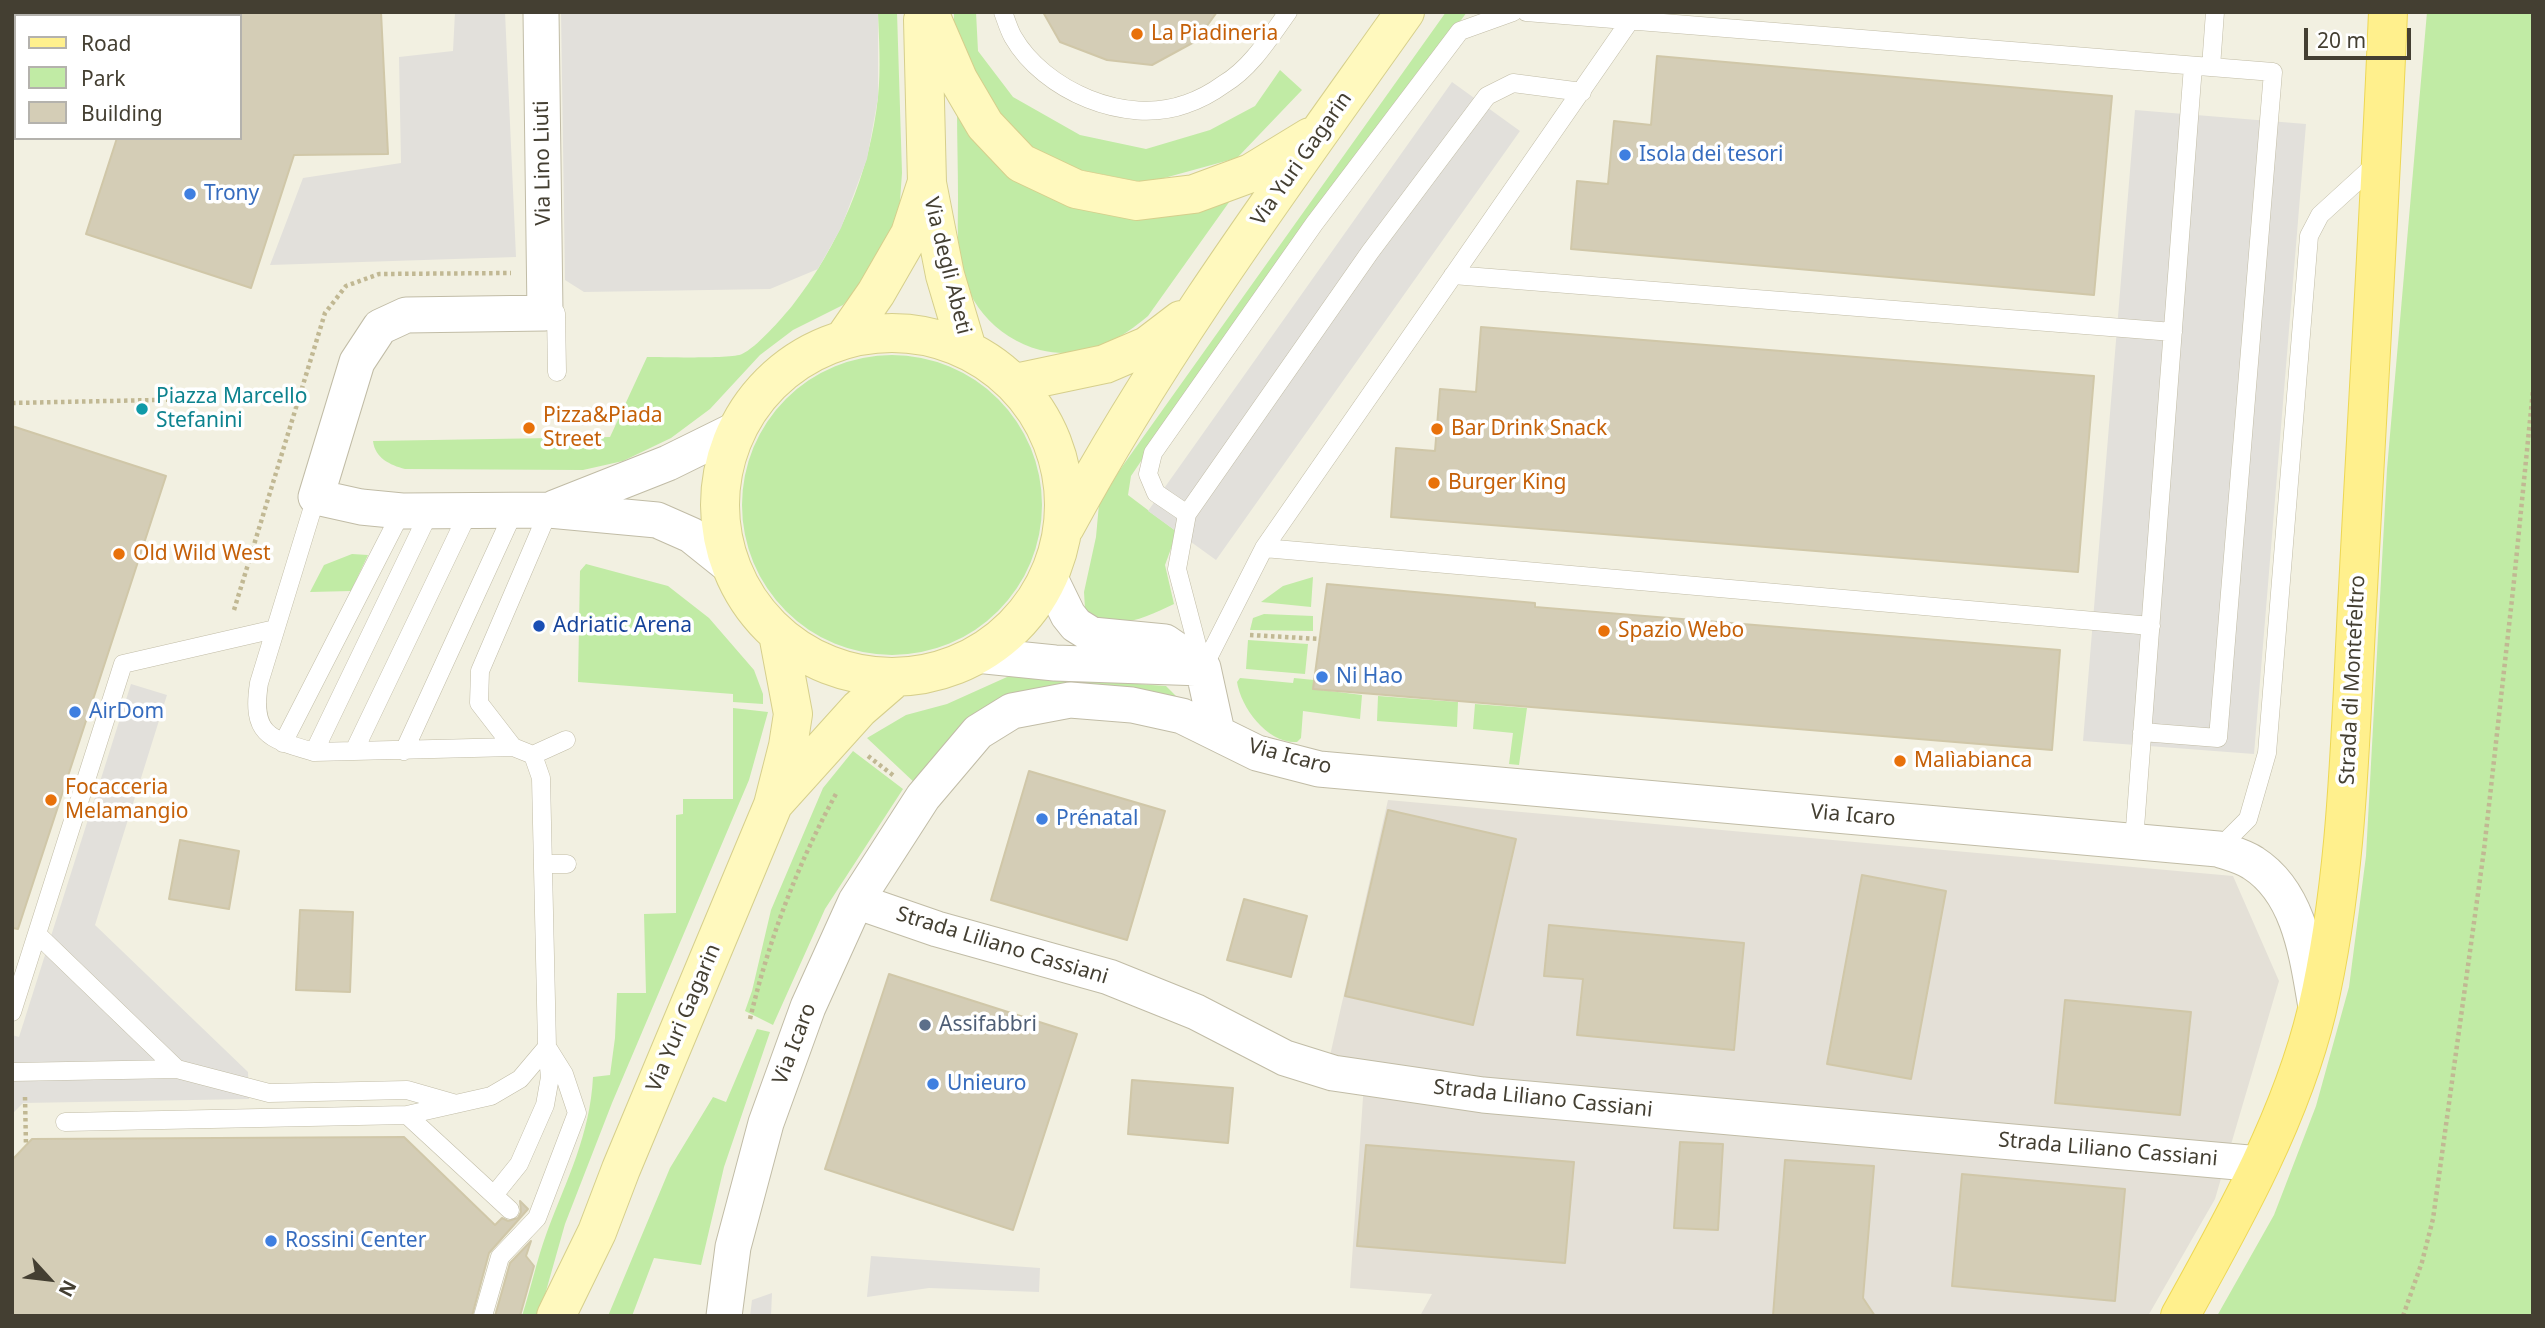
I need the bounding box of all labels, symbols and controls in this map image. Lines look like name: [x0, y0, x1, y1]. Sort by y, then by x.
legend: [14, 14, 242, 140]
scale bar: [2307, 14, 2414, 58]
place label: La Piadineria: [1151, 21, 1278, 47]
marker: La Piadineria: [1129, 26, 1145, 42]
text: 20 m: [2317, 26, 2366, 54]
text: Road: [81, 29, 131, 57]
text: Park: [81, 64, 125, 92]
street label: Via Yuri Gagarin: [1246, 87, 1358, 231]
text: Building: [81, 99, 163, 127]
street label: Via Lino Liuti: [529, 100, 557, 226]
place label: Isola dei tesori: [1639, 142, 1783, 168]
marker: Isola dei tesori: [1617, 147, 1633, 163]
place label: Trony: [204, 181, 259, 207]
marker: Trony: [182, 186, 198, 202]
street label: Via degli Abeti: [918, 195, 976, 337]
place label: Piazza Marcello Stefanini: [156, 384, 307, 434]
marker: Piazza Marcello Stefanini: [134, 401, 150, 417]
place label: Pizza&Piada Street: [543, 403, 663, 453]
place label: Bar Drink Snack: [1451, 416, 1607, 442]
marker: Pizza&Piada Street: [521, 420, 537, 436]
marker: Bar Drink Snack: [1429, 421, 1445, 437]
place label: Burger King: [1448, 470, 1566, 496]
marker: Burger King: [1426, 475, 1442, 491]
place label: Old Wild West: [133, 541, 271, 567]
marker: Old Wild West: [111, 546, 127, 562]
street label: Strada di Montefeltro: [2335, 574, 2371, 786]
place label: Adriatic Arena: [553, 613, 692, 639]
marker: Adriatic Arena: [531, 618, 547, 634]
place label: Spazio Webo: [1618, 618, 1744, 644]
marker: Spazio Webo: [1596, 623, 1612, 639]
place label: Ni Hao: [1336, 664, 1403, 690]
marker: Ni Hao: [1314, 669, 1330, 685]
place label: AirDom: [89, 699, 164, 725]
marker: AirDom: [67, 704, 83, 720]
street label: Via Icaro: [1246, 734, 1334, 780]
place label: Malìabianca: [1914, 748, 2032, 774]
marker: Malìabianca: [1892, 753, 1908, 769]
place label: Focacceria Melamangio: [65, 775, 189, 825]
marker: Focacceria Melamangio: [43, 792, 59, 808]
street label: Via Icaro: [1809, 800, 1897, 832]
place label: Prénatal: [1056, 806, 1138, 832]
marker: Prénatal: [1034, 811, 1050, 827]
street label: Strada Liliano Cassiani: [893, 902, 1111, 990]
street label: Via Yuri Gagarin: [642, 940, 726, 1096]
street label: Via Icaro: [768, 1000, 822, 1088]
place label: Assifabbri: [939, 1012, 1037, 1038]
marker: Assifabbri: [917, 1017, 933, 1033]
place label: Unieuro: [947, 1071, 1027, 1097]
street label: Strada Liliano Cassiani: [1432, 1075, 1654, 1123]
marker: Unieuro: [925, 1076, 941, 1092]
street label: Strada Liliano Cassiani: [1997, 1128, 2219, 1172]
place label: Rossini Center: [285, 1228, 426, 1254]
marker: Rossini Center: [263, 1233, 279, 1249]
north arrow: [14, 1244, 84, 1314]
text: N: [53, 1276, 83, 1301]

